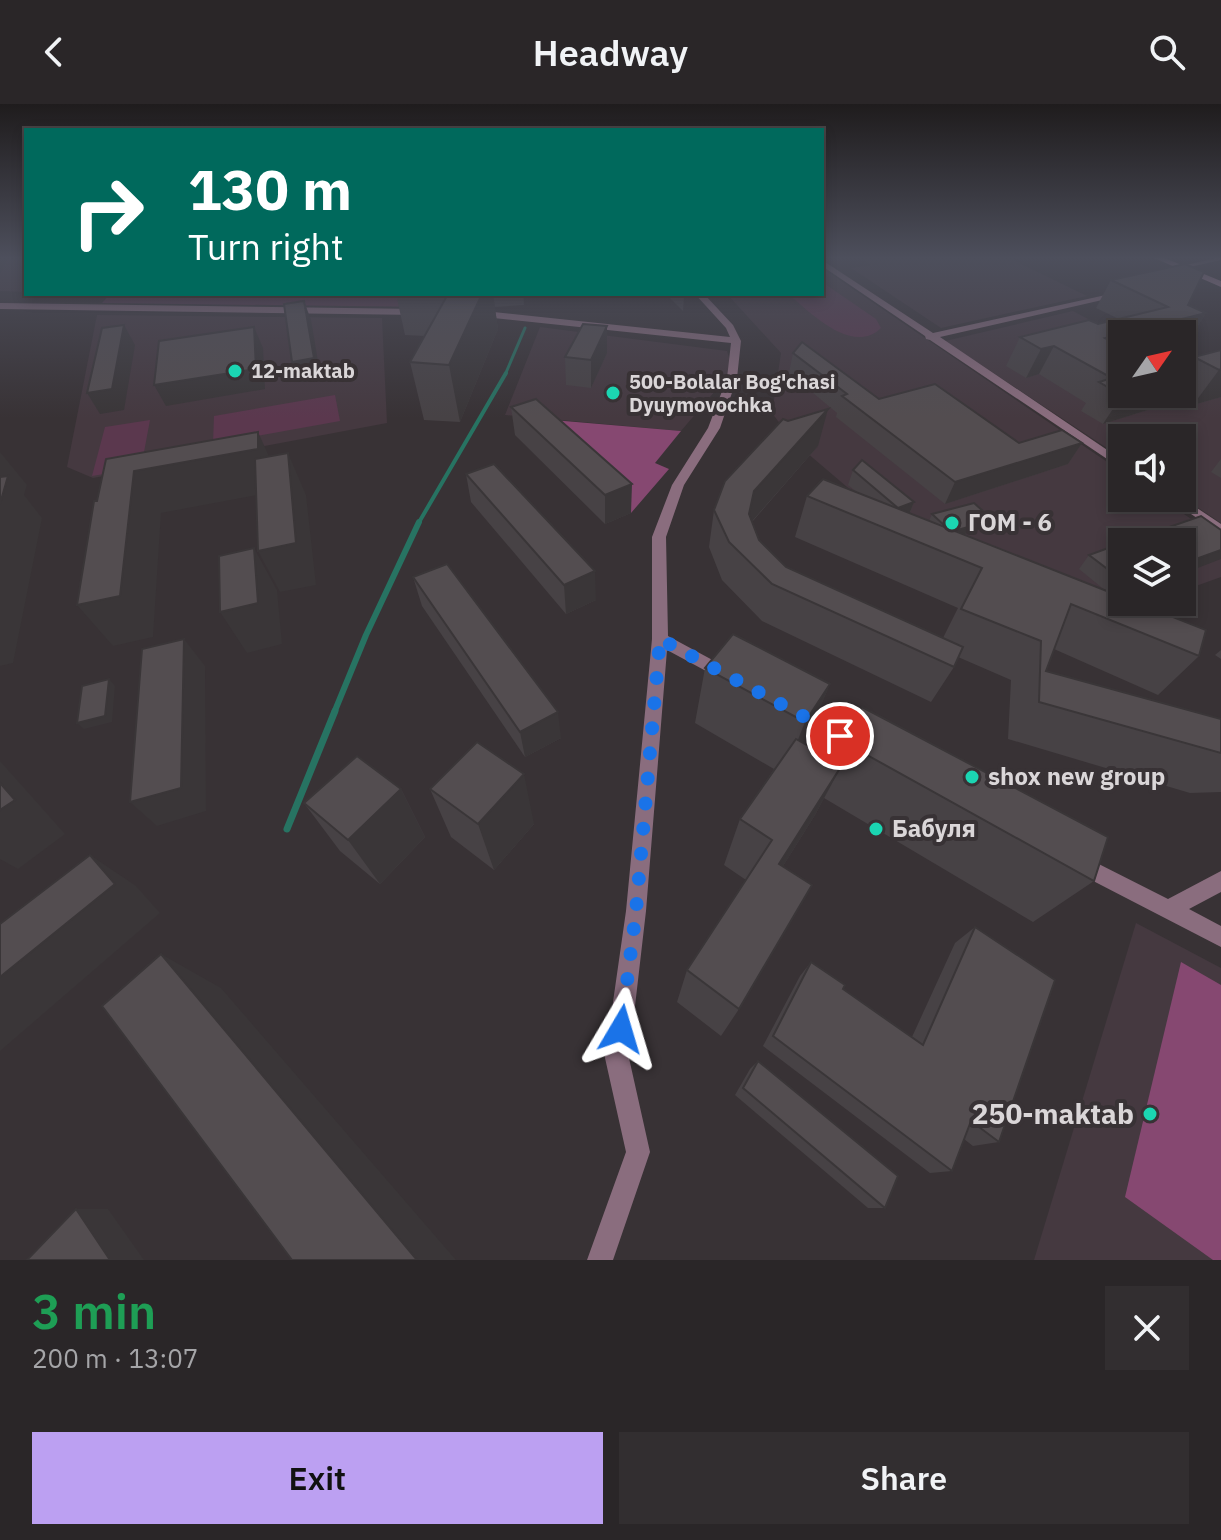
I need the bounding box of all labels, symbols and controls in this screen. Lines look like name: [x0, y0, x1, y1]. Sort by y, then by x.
text: Headway: [533, 29, 688, 76]
icon: back: [32, 30, 76, 74]
icon: search: [1145, 30, 1189, 74]
text: 130 m: [188, 153, 352, 225]
icon: right: [56, 160, 160, 264]
text: Turn right: [188, 223, 344, 270]
north arrow: [1108, 320, 1196, 408]
map controls: [1108, 320, 1196, 616]
place label: 12-maktab: [251, 357, 355, 384]
marker: 12-maktab: [226, 362, 244, 380]
place label: 500-Bolalar Bog'chasi Dyuymovochka: [629, 368, 836, 418]
marker: 500-Bolalar Bog'chasi Dyuymovochka: [604, 384, 622, 402]
button: sound: [1108, 424, 1196, 512]
place label: ГОМ - 6: [968, 506, 1052, 538]
marker: ГОМ - 6: [943, 514, 961, 532]
button: layers: [1108, 528, 1196, 616]
pin: [806, 702, 874, 770]
icon: arrive: [818, 714, 862, 758]
place label: shox new group: [988, 760, 1165, 792]
marker: shox new group: [963, 768, 981, 786]
place label: Бабуля: [892, 812, 976, 844]
marker: Бабуля: [867, 820, 885, 838]
position arrow: [579, 987, 663, 1071]
place label: 250-maktab: [972, 1095, 1134, 1132]
marker: 250-maktab: [1141, 1105, 1159, 1123]
text: 3 min: [32, 1280, 156, 1342]
button: close: [1105, 1286, 1189, 1370]
text: 200 m · 13:07: [32, 1341, 198, 1375]
button: Exit: [32, 1432, 603, 1524]
button: Share: [619, 1432, 1189, 1524]

